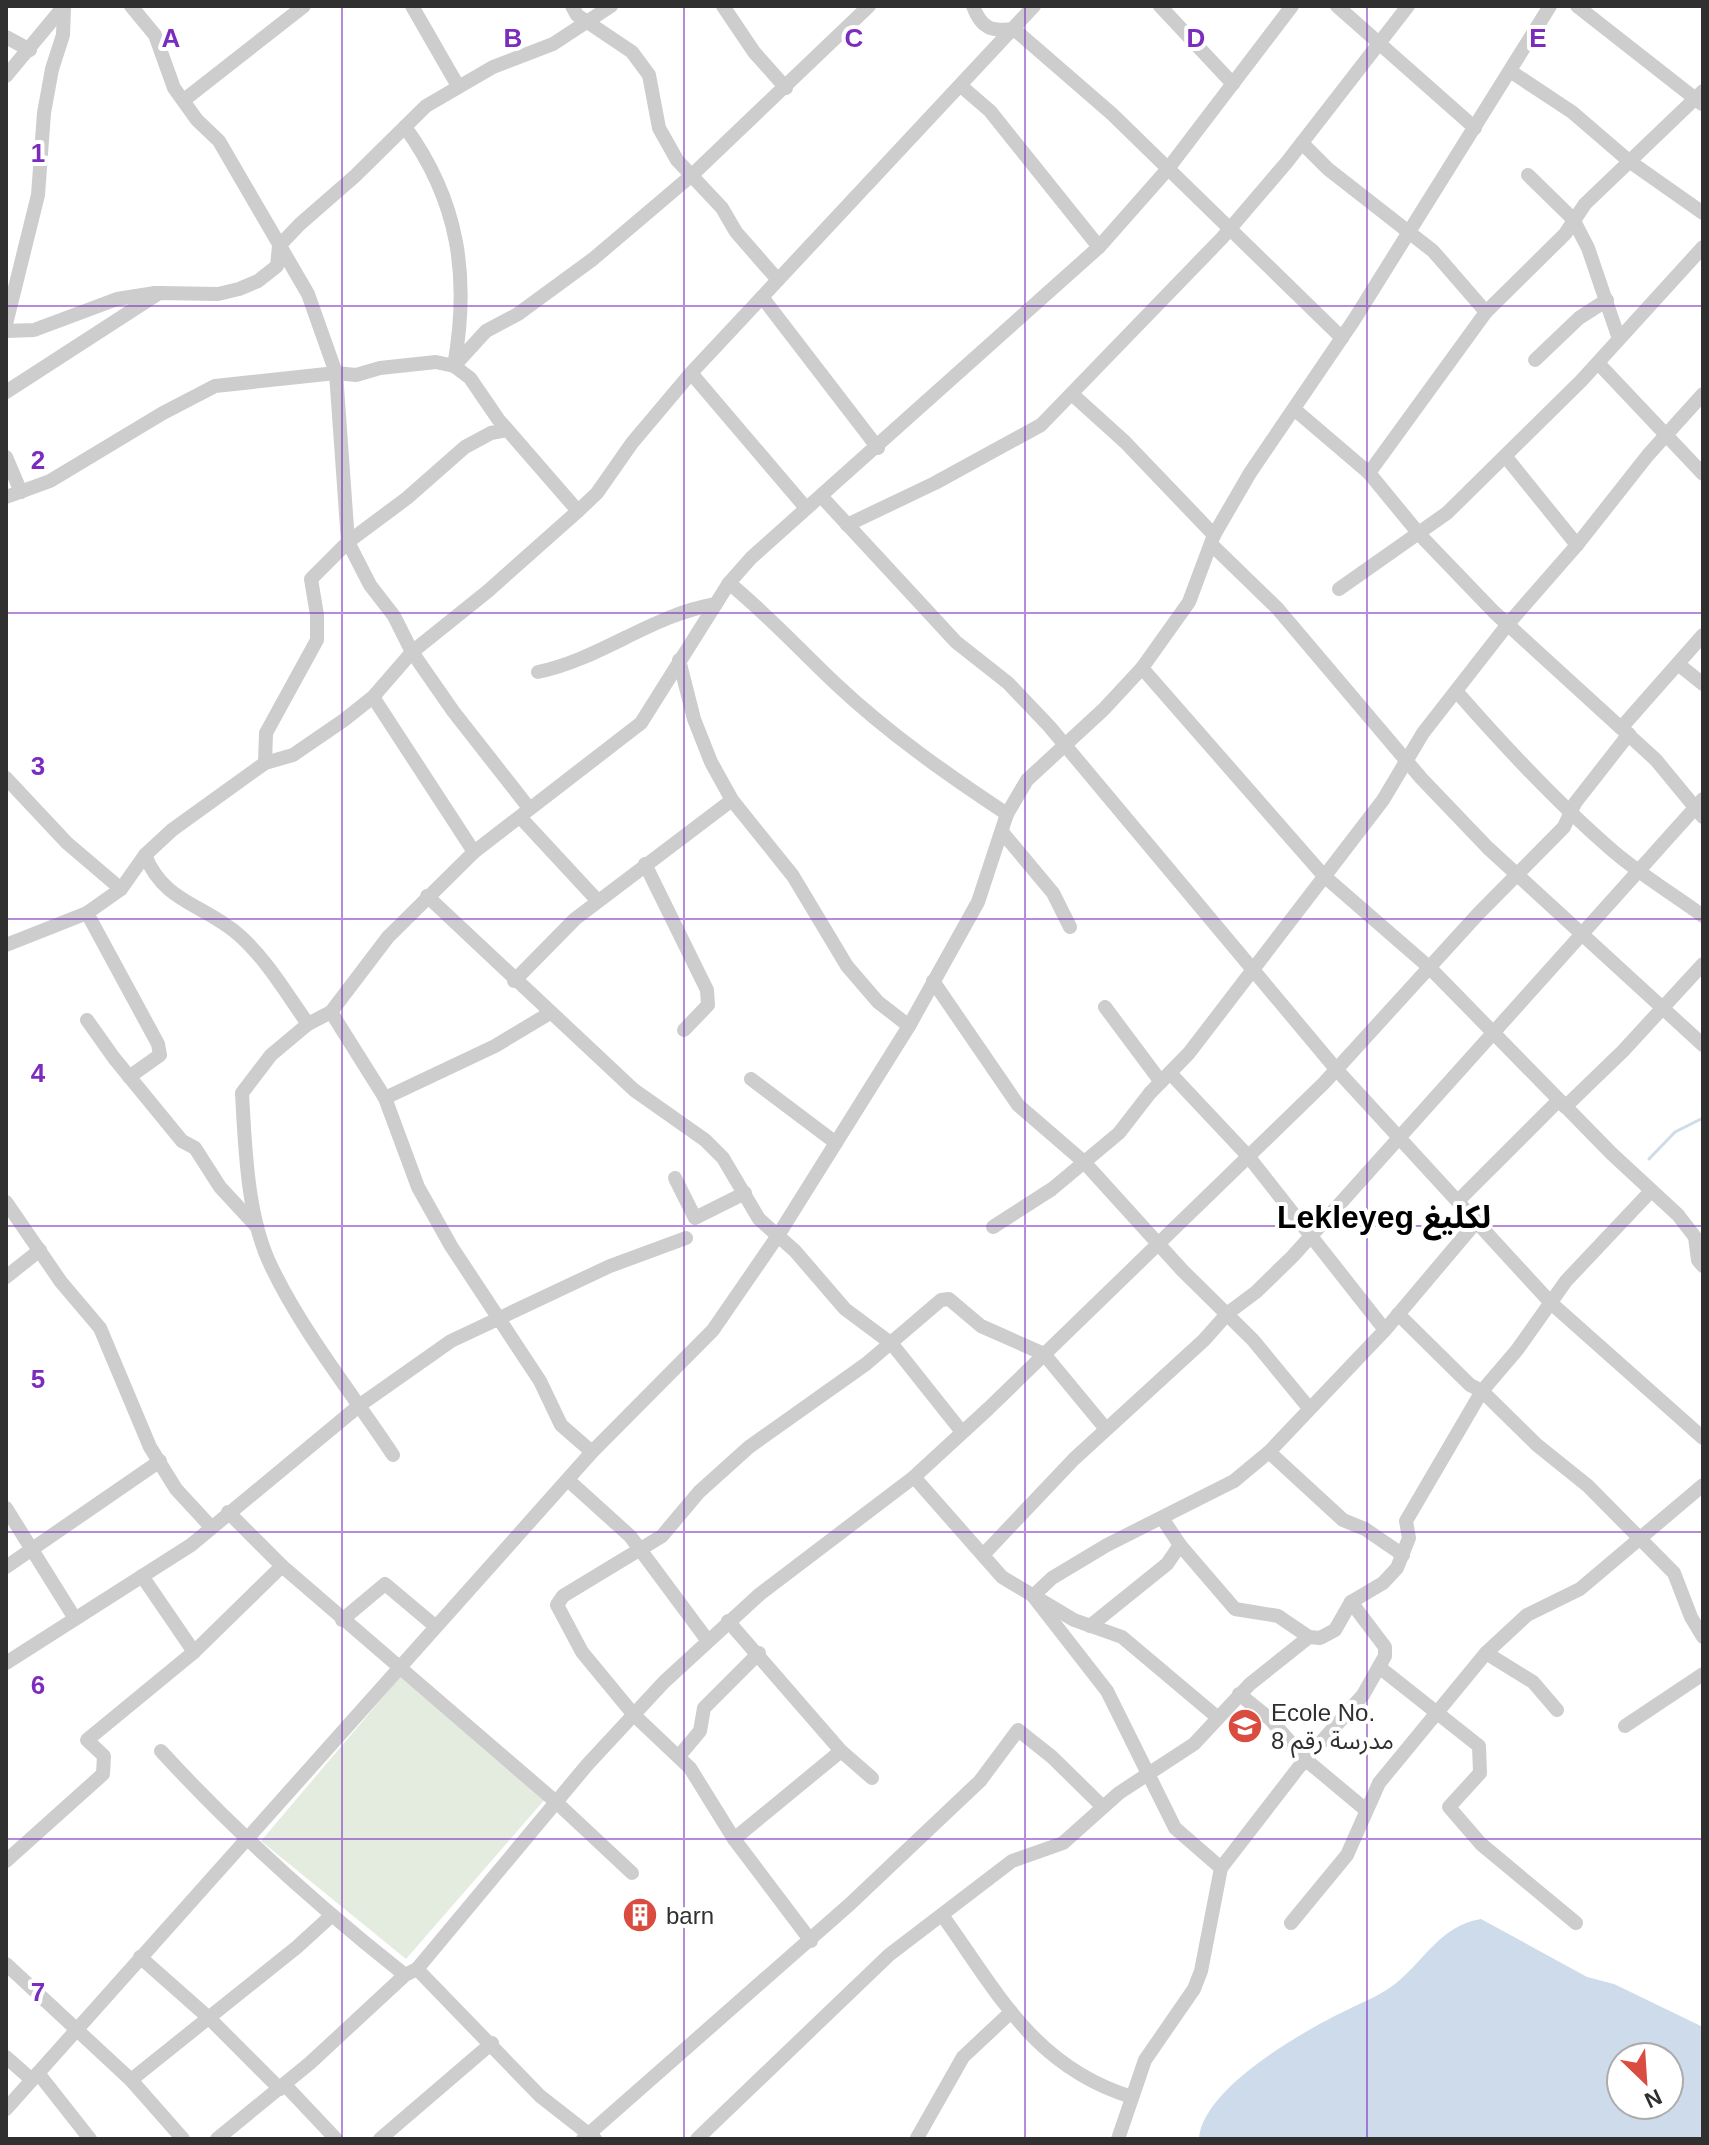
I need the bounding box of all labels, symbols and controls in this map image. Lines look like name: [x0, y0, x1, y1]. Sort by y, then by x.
text: A: [162, 23, 181, 53]
text: B: [504, 23, 522, 53]
text: C: [845, 23, 864, 53]
text: D: [1187, 23, 1205, 53]
text: E: [1529, 23, 1547, 53]
text: 1: [31, 138, 45, 168]
text: 2: [31, 445, 45, 475]
text: 3: [31, 751, 45, 781]
text: 4: [31, 1058, 46, 1088]
district label: Lekleyeg لكليغ: [1277, 1199, 1491, 1241]
text: 5: [31, 1364, 45, 1394]
text: 6: [31, 1670, 45, 1700]
place label: Ecole No. 8 مدرسة رقم: [1271, 1699, 1394, 1758]
school or university icon: Ecole No. 8 مدرسة رقم: [1226, 1707, 1264, 1745]
building icon: barn: [621, 1896, 659, 1934]
place label: barn: [666, 1902, 714, 1929]
text: 7: [31, 1977, 45, 2007]
north arrow: [1605, 2041, 1685, 2121]
text: N: [1641, 2084, 1666, 2113]

